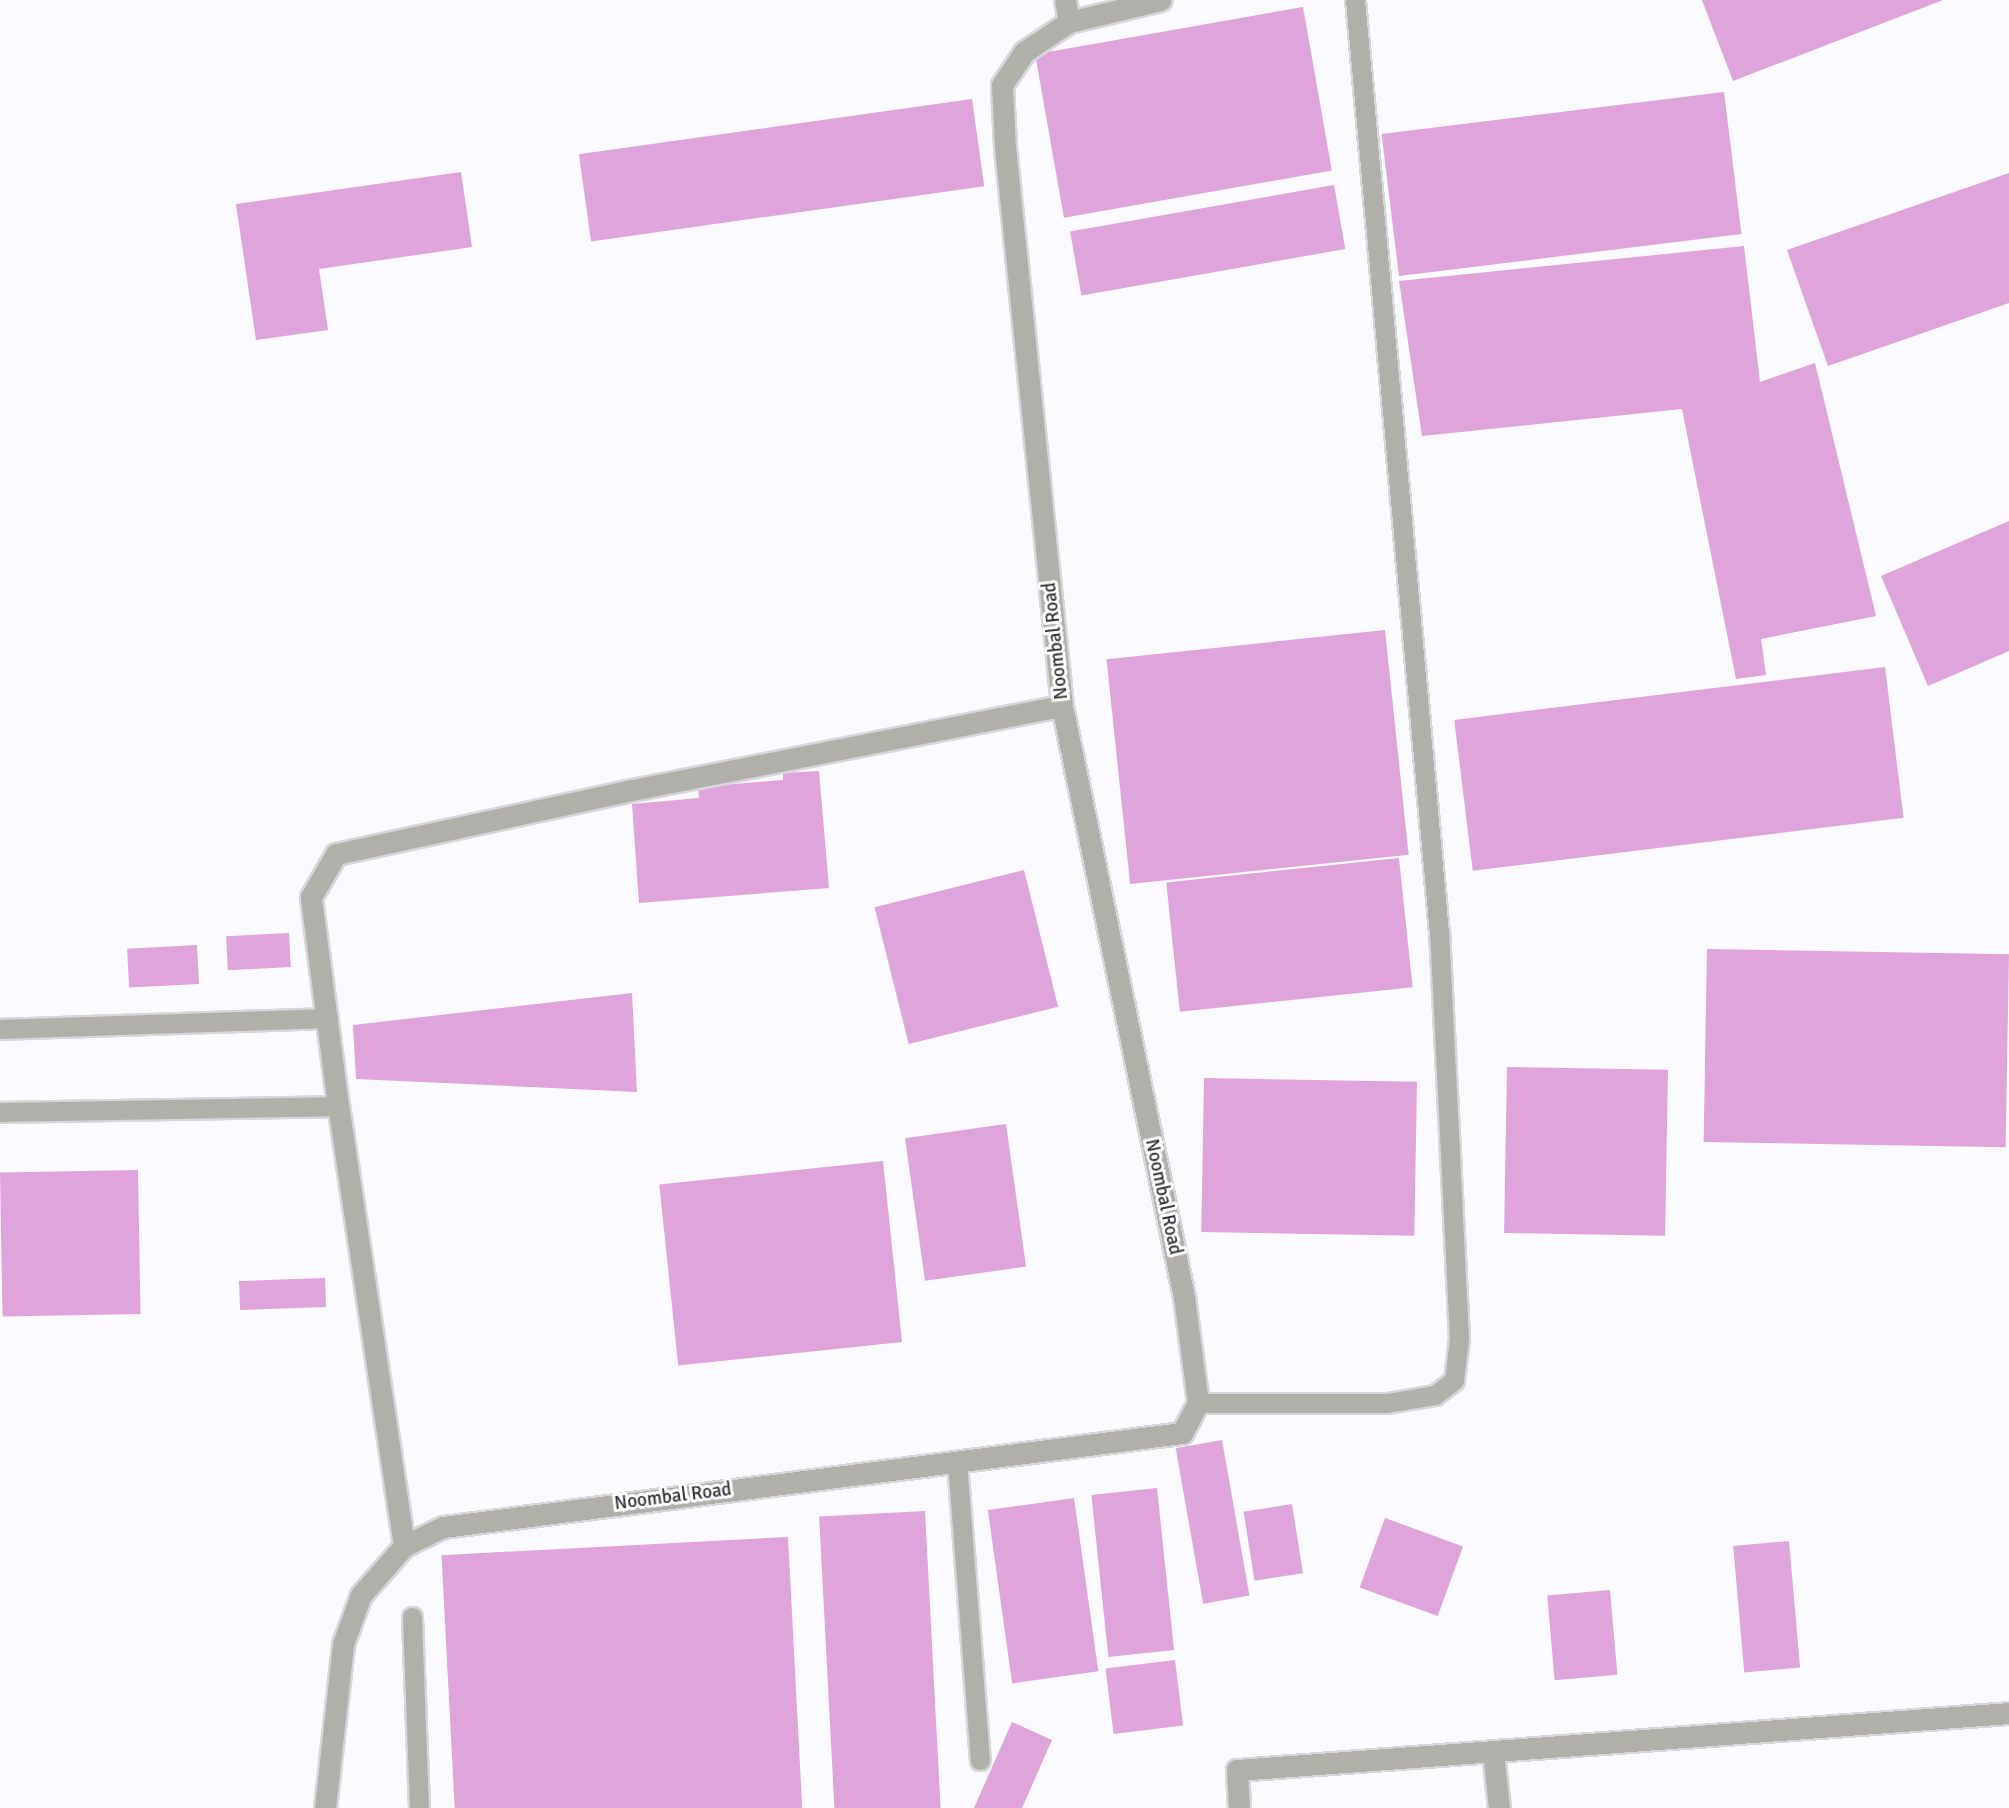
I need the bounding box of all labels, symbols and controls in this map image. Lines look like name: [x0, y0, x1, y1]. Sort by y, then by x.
street label: Noombal Road: [1039, 581, 1073, 701]
street label: Noombal Road: [1140, 1137, 1186, 1257]
street label: Noombal Road: [613, 1479, 733, 1515]

